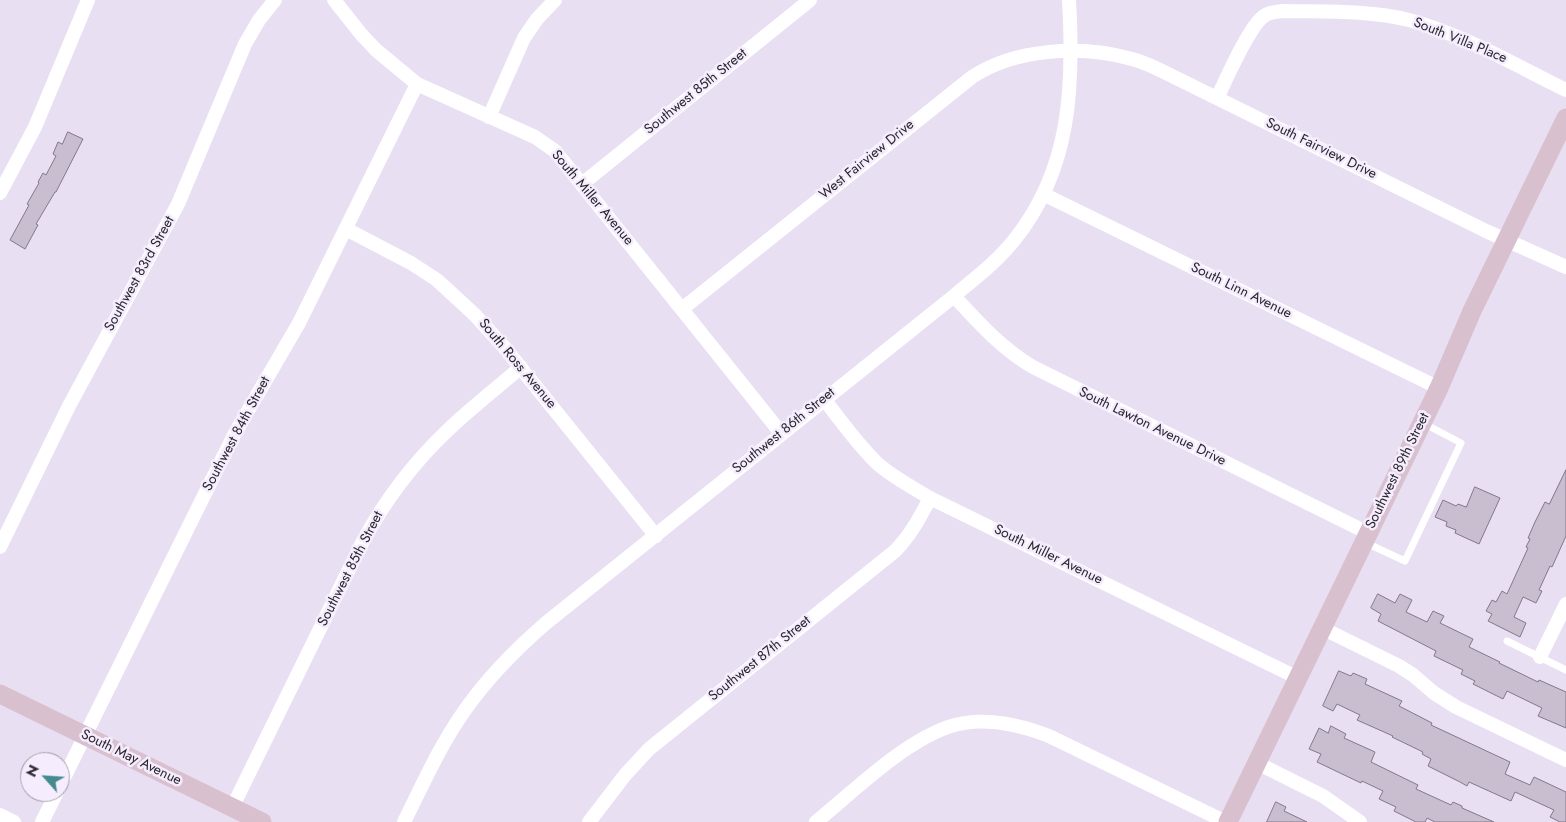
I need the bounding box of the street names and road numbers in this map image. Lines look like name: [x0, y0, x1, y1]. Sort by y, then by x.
street label: South Villa Place: [1411, 15, 1509, 67]
street label: Southwest 85th Street: [641, 46, 751, 138]
street label: South Fairview Drive: [1263, 115, 1379, 183]
street label: West Fairview Drive: [816, 117, 918, 203]
street label: South Miller Avenue: [547, 147, 637, 249]
street label: Southwest 83rd Street: [101, 214, 179, 334]
street label: South Linn Avenue: [1188, 259, 1294, 323]
street label: South Ross Avenue: [475, 316, 559, 412]
street label: Southwest 84th Street: [200, 374, 274, 494]
street label: Southwest 86th Street: [729, 384, 839, 478]
street label: South Lawton Avenue Drive: [1076, 384, 1228, 470]
street label: Southwest 89th Street: [1363, 410, 1433, 532]
street label: Southwest 85th Street: [315, 509, 387, 629]
street label: South Miller Avenue: [991, 521, 1105, 589]
street label: Southwest 87th Street: [706, 613, 814, 705]
street label: South May Avenue: [78, 726, 184, 790]

